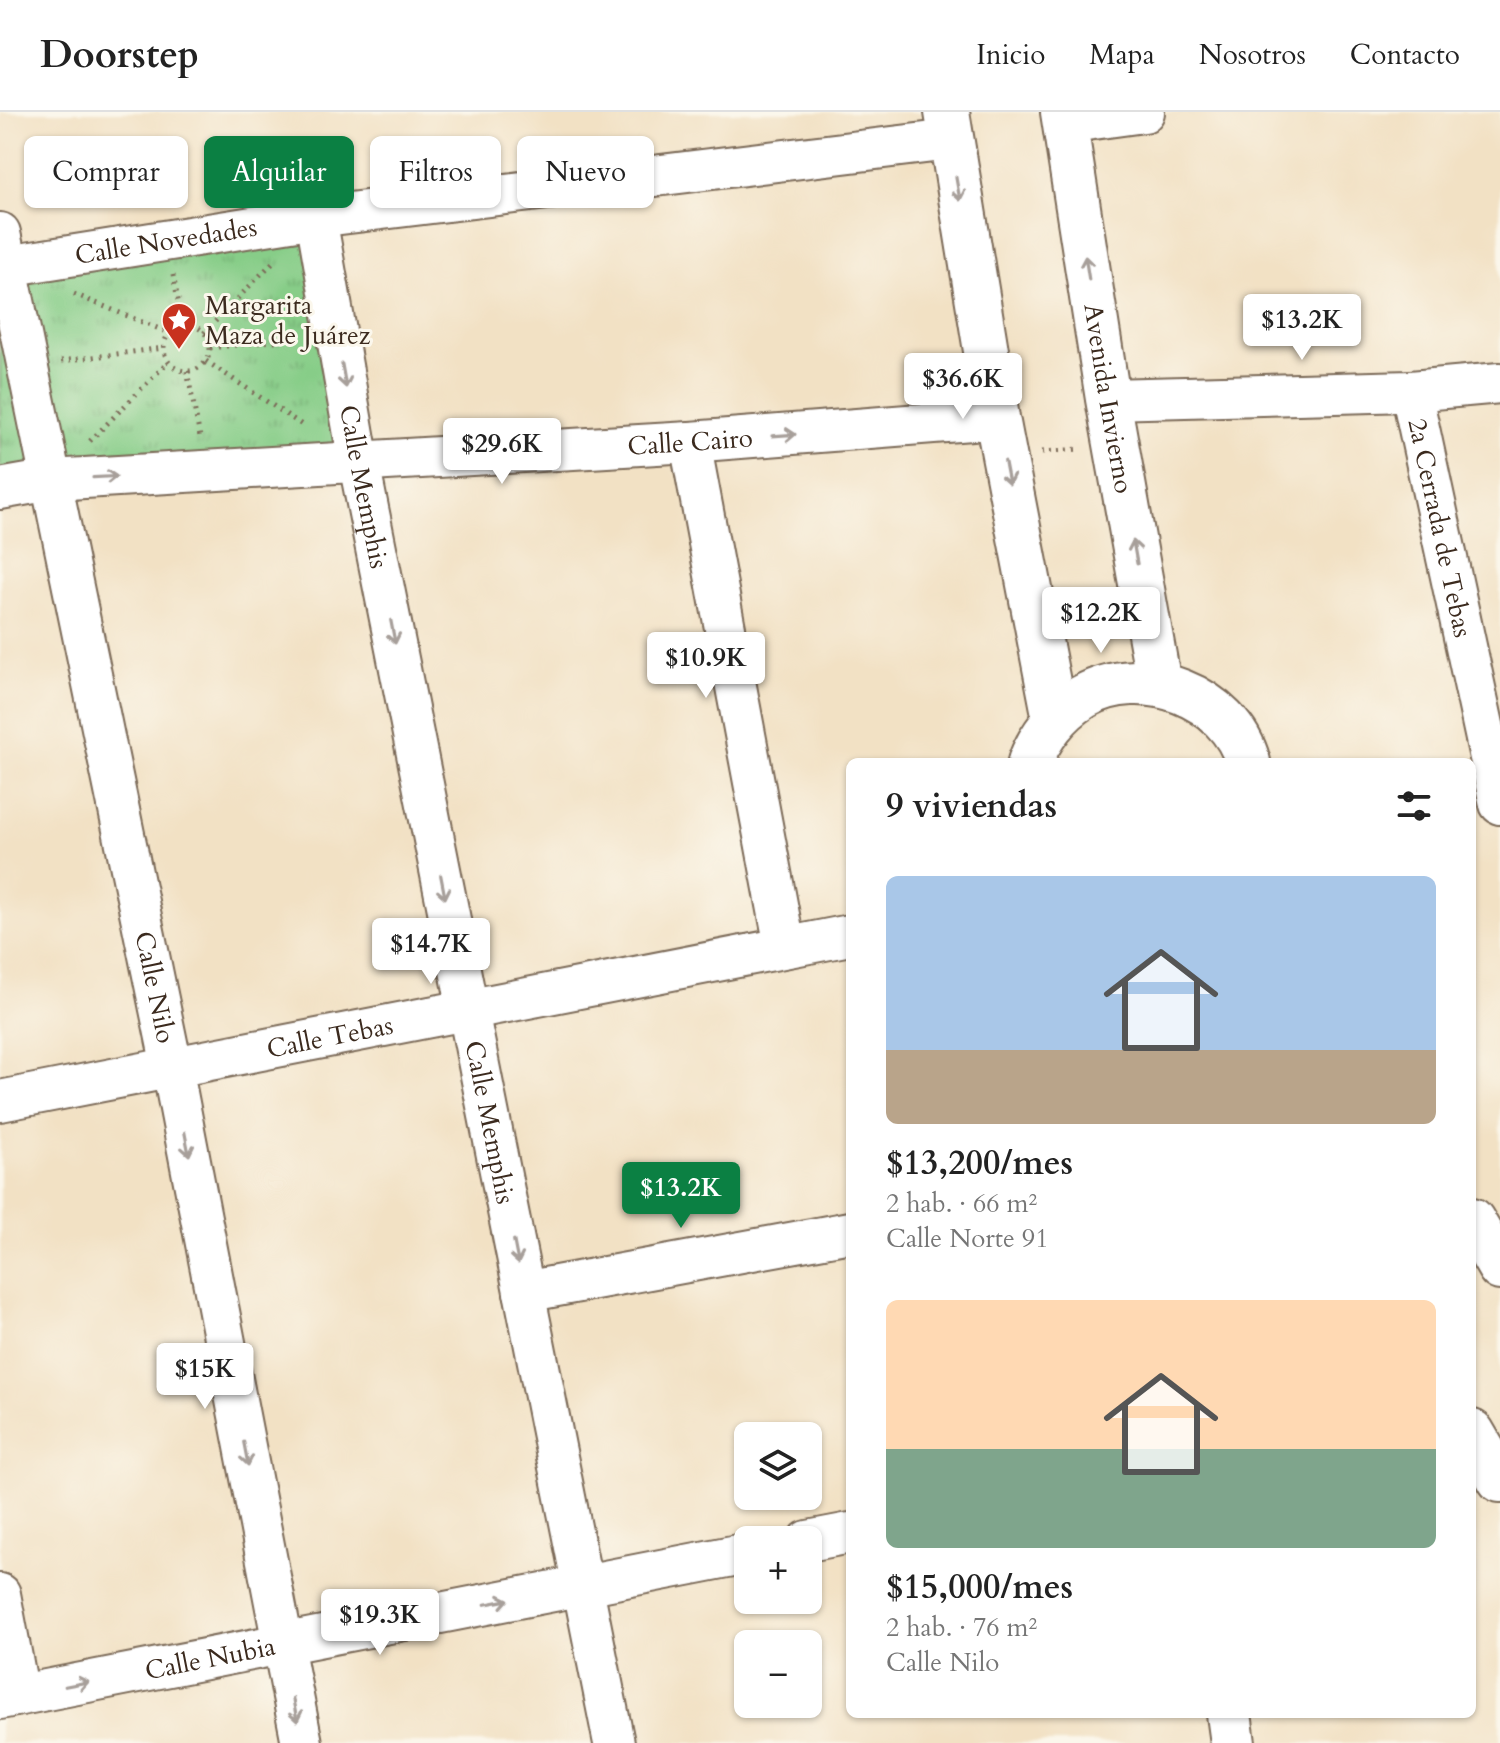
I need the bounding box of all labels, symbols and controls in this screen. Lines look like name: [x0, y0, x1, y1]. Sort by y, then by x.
text: Doorstep: [40, 29, 199, 81]
text: Inicio: [976, 36, 1045, 74]
text: Mapa: [1089, 36, 1155, 74]
text: Nosotros: [1199, 36, 1306, 74]
text: Contacto: [1350, 36, 1460, 74]
chip: Comprar: [24, 136, 188, 208]
chip: Alquilar: [204, 136, 354, 208]
chip: Filtros: [370, 136, 501, 208]
chip: Nuevo: [517, 136, 654, 208]
one-way arrow: [951, 176, 966, 201]
street label: Calle Novedades: [72, 210, 260, 273]
one-way arrow: [1079, 256, 1094, 281]
place label: Margarita Maza de Juárez: [205, 288, 371, 353]
pin: $13.2K: [1237, 294, 1367, 362]
place icon: Margarita Maza de Juárez: [160, 301, 198, 351]
street label: Avenida Invierno: [1075, 301, 1142, 496]
text: $13.2K: [1261, 302, 1343, 337]
pin: $36.6K: [898, 353, 1028, 421]
text: $36.6K: [922, 361, 1004, 396]
one-way arrow: [337, 363, 352, 388]
street label: Calle Memphis: [331, 402, 397, 572]
street label: 2a Cerrada de Tebas: [1399, 415, 1481, 641]
pin: $29.6K: [437, 418, 567, 486]
street label: Calle Cairo: [627, 420, 754, 464]
text: $29.6K: [461, 426, 543, 461]
one-way arrow: [770, 427, 797, 442]
one-way arrow: [1000, 460, 1015, 485]
one-way arrow: [91, 470, 118, 485]
one-way arrow: [1127, 540, 1142, 565]
pin: $12.2K: [1036, 587, 1166, 655]
text: $12.2K: [1060, 595, 1142, 630]
one-way arrow: [386, 618, 401, 644]
pin: $10.9K: [641, 632, 771, 700]
text: $10.9K: [665, 640, 747, 675]
text: 9 viviendas: [886, 783, 1057, 829]
icon: filters: [1392, 784, 1436, 828]
one-way arrow: [437, 873, 452, 899]
pin: $14.7K: [366, 918, 496, 986]
text: $14.7K: [390, 926, 472, 961]
street label: Calle Nilo: [126, 928, 184, 1046]
icon: home: [1089, 928, 1233, 1072]
street label: Calle Tebas: [264, 1008, 396, 1067]
street label: Calle Memphis: [457, 1038, 523, 1207]
one-way arrow: [180, 1131, 195, 1156]
text: $13,200/mes: [886, 1140, 1073, 1186]
pin: $13.2K: [616, 1162, 746, 1230]
text: $13.2K: [640, 1170, 722, 1205]
text: 2 hab. · 66 m²: [886, 1186, 1037, 1221]
text: Calle Norte 91: [886, 1221, 1049, 1256]
one-way arrow: [509, 1238, 524, 1264]
pin: $15K: [158, 1343, 252, 1411]
text: $15K: [174, 1351, 236, 1386]
icon: home: [1089, 1352, 1233, 1496]
map controls: [734, 1422, 822, 1718]
button: layers: [734, 1422, 822, 1510]
one-way arrow: [240, 1441, 255, 1467]
button: +: [734, 1526, 822, 1614]
text: $15,000/mes: [886, 1564, 1073, 1610]
pin: $19.3K: [315, 1589, 445, 1657]
one-way arrow: [483, 1594, 509, 1609]
text: $19.3K: [339, 1597, 421, 1632]
text: 2 hab. · 76 m²: [886, 1610, 1037, 1645]
street label: Calle Nubia: [142, 1629, 278, 1688]
button: −: [734, 1630, 822, 1718]
text: Calle Nilo: [886, 1645, 999, 1680]
one-way arrow: [63, 1676, 89, 1691]
one-way arrow: [289, 1696, 304, 1722]

